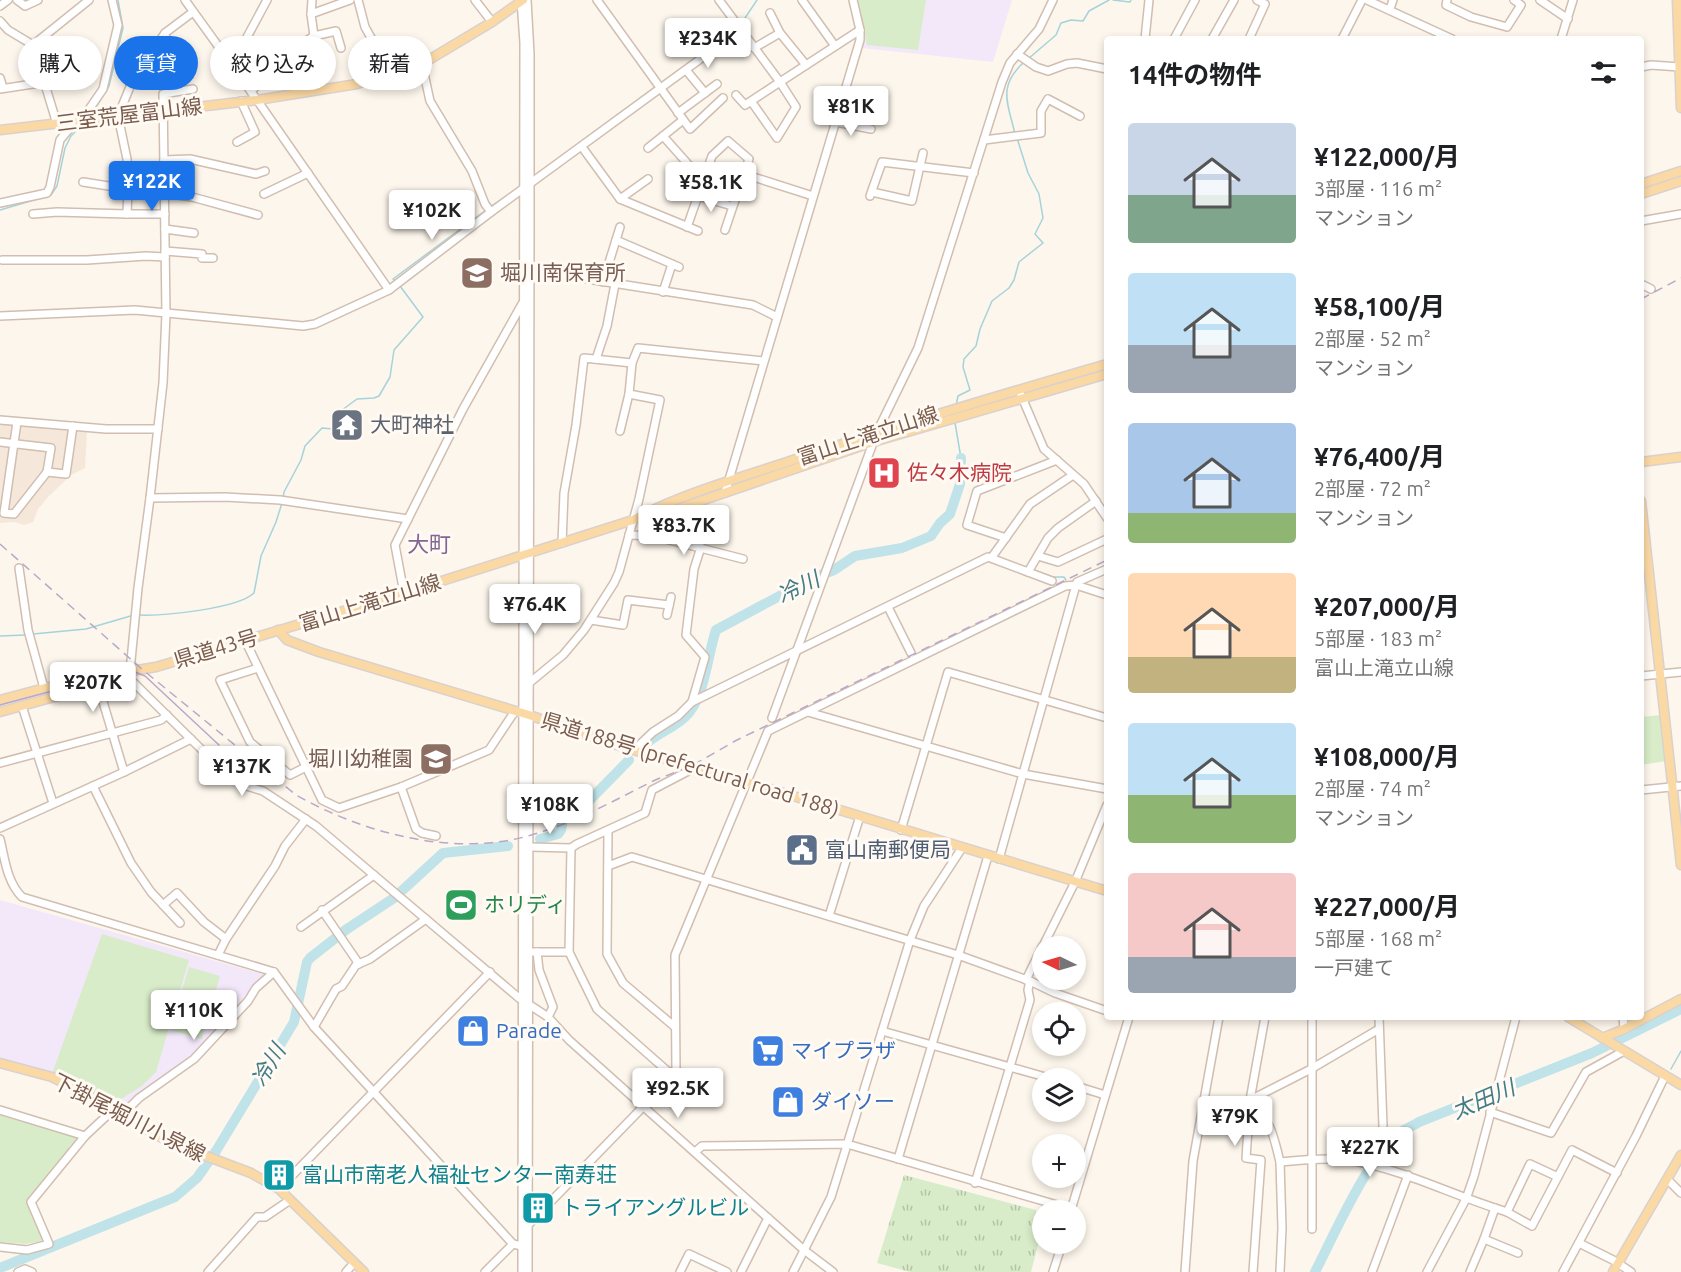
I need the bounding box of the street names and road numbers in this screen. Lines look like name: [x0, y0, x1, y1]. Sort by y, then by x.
street label: 三室荒屋富山線: [54, 93, 203, 135]
street label: 富山上滝立山線: [794, 401, 941, 469]
street label: 富山上滝立山線: [296, 569, 444, 635]
street label: 県道43号: [171, 624, 261, 672]
street label: 県道188号 (prefectural road 188): [538, 707, 842, 821]
street label: 下掛尾堀川小泉線: [49, 1068, 210, 1166]

